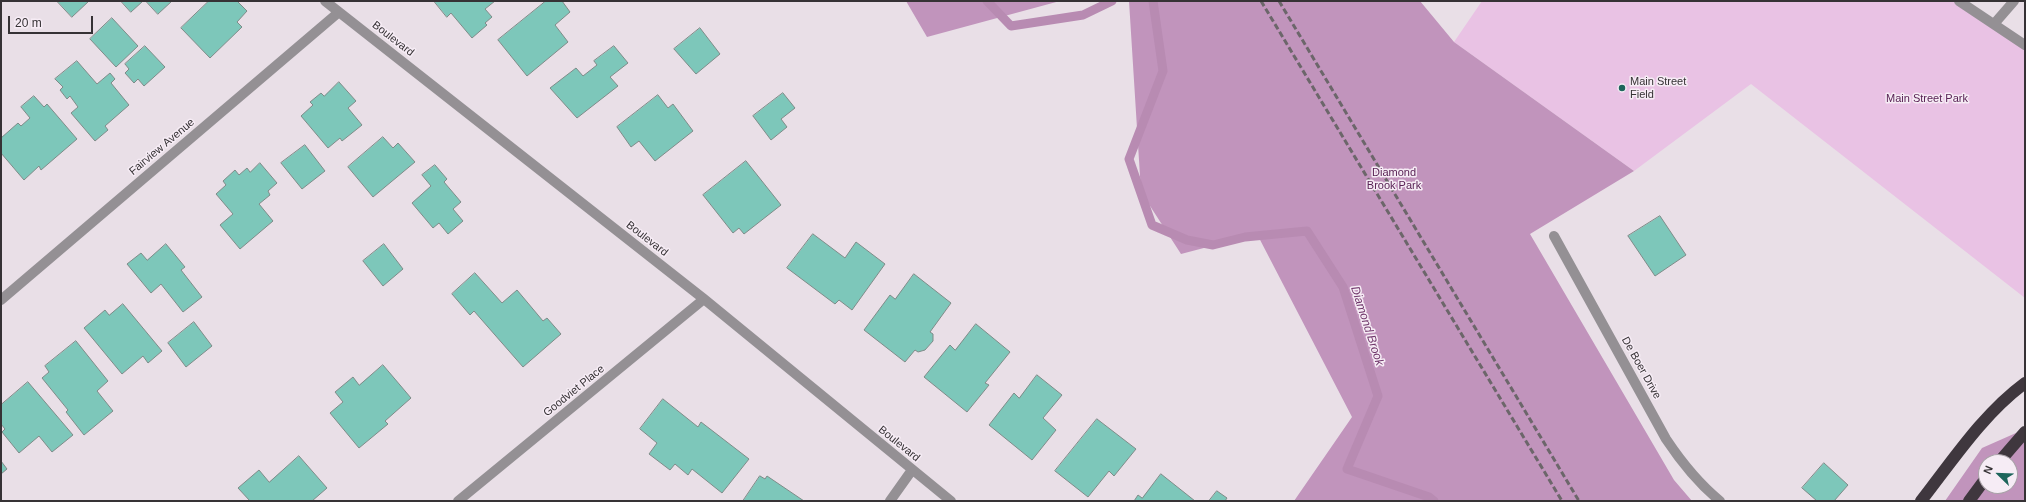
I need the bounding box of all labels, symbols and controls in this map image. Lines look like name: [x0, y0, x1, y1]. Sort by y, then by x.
scale bar: [10, 8, 95, 34]
text: 20 m: [15, 16, 42, 30]
street label: Boulevard: [369, 19, 417, 59]
place label: Main Street Field: [1630, 75, 1686, 101]
marker: Main Street Field: [1617, 83, 1627, 93]
park label: Main Street Park: [1886, 92, 1968, 106]
street label: Fairview Avenue: [127, 116, 197, 178]
park label: Diamond Brook Park: [1367, 166, 1421, 192]
street label: Boulevard: [623, 219, 671, 259]
water label: Diamond Brook: [1347, 284, 1387, 368]
street label: De Boer Drive: [1618, 335, 1664, 401]
street label: Goodviet Place: [541, 362, 607, 420]
street label: Boulevard: [876, 423, 922, 465]
north arrow: [1978, 454, 2018, 494]
text: N: [1981, 464, 1995, 476]

